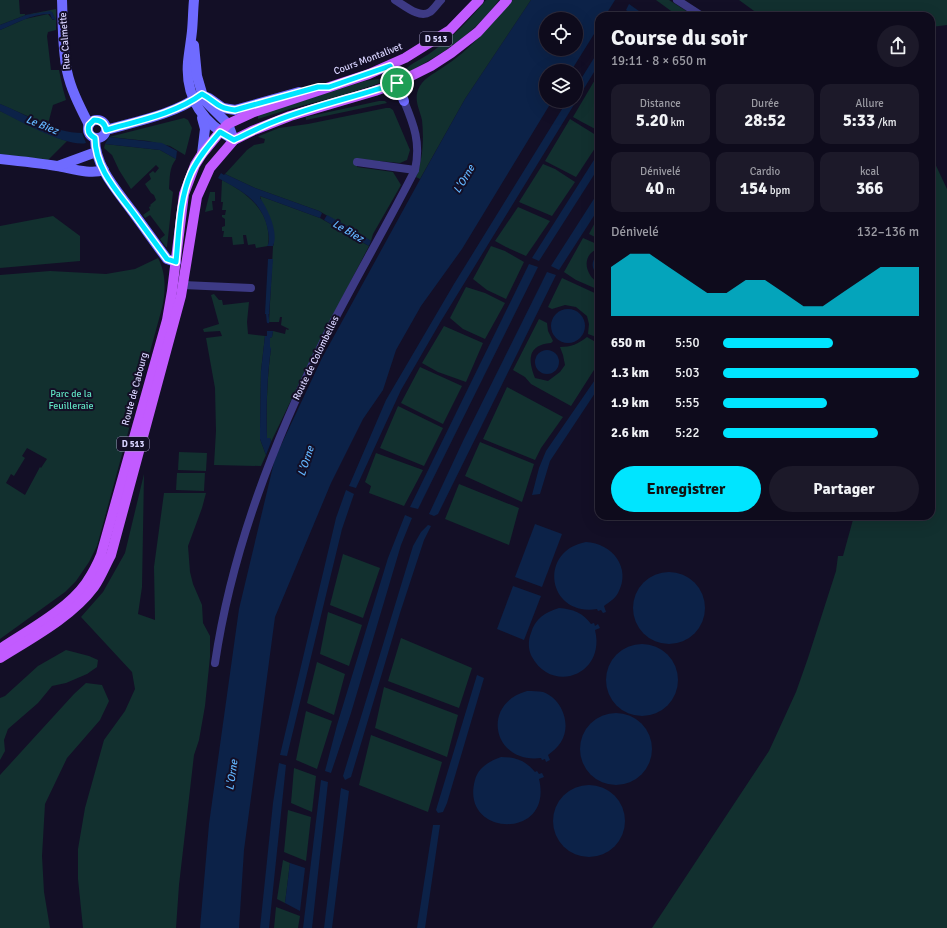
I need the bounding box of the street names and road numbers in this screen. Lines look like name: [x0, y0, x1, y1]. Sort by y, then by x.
street label: Rue Calmette: [57, 12, 73, 70]
road number: D 513: [420, 32, 452, 46]
street label: Cours Montalivet: [332, 40, 405, 78]
street label: Route de Colombelles: [290, 313, 342, 402]
street label: Route de Cabourg: [119, 351, 151, 427]
road number: D 513: [117, 437, 149, 451]

